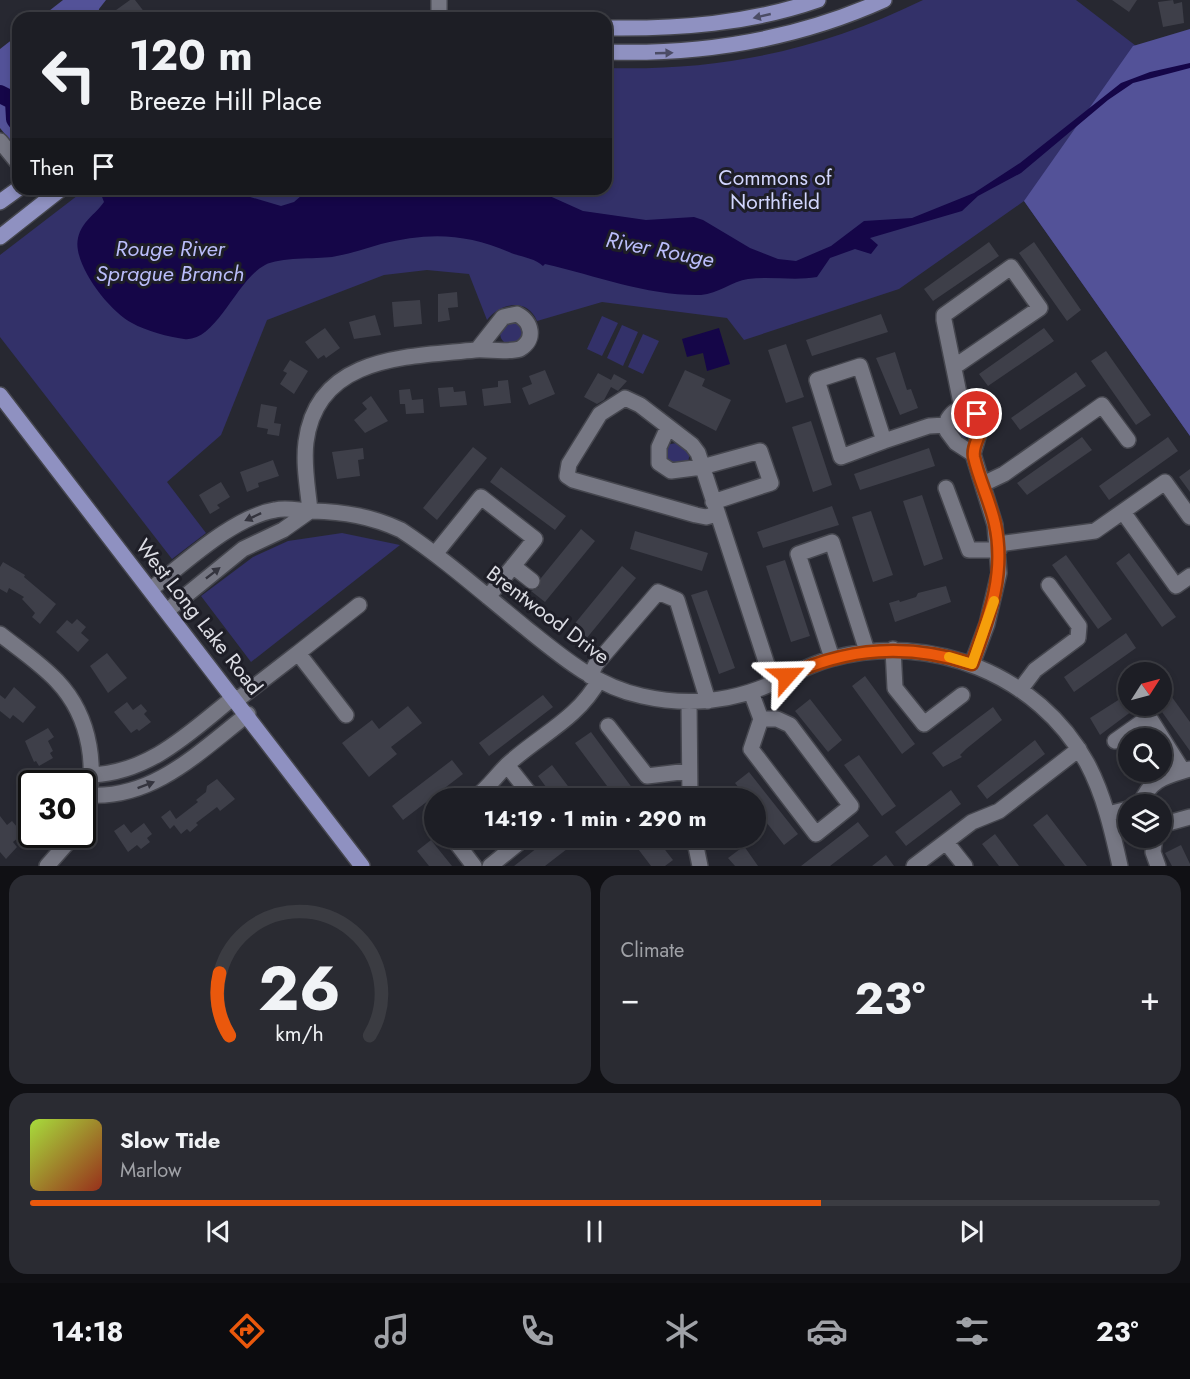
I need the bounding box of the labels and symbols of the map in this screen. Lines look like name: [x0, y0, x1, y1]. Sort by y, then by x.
one-way arrow: [753, 11, 771, 21]
one-way arrow: [655, 48, 674, 57]
park label: Commons of Northfield: [718, 163, 833, 217]
water label: River Rouge: [603, 223, 717, 275]
water label: Rouge River Sprague Branch: [96, 232, 244, 289]
pin: [951, 388, 1002, 439]
one-way arrow: [244, 512, 262, 522]
street label: West Long Lake Road: [128, 533, 270, 701]
street label: Brentwood Drive: [480, 559, 616, 671]
one-way arrow: [205, 566, 221, 579]
position arrow: [755, 644, 819, 708]
north arrow: [1118, 662, 1172, 716]
speed limit sign: 30: [18, 770, 96, 848]
one-way arrow: [138, 780, 156, 790]

